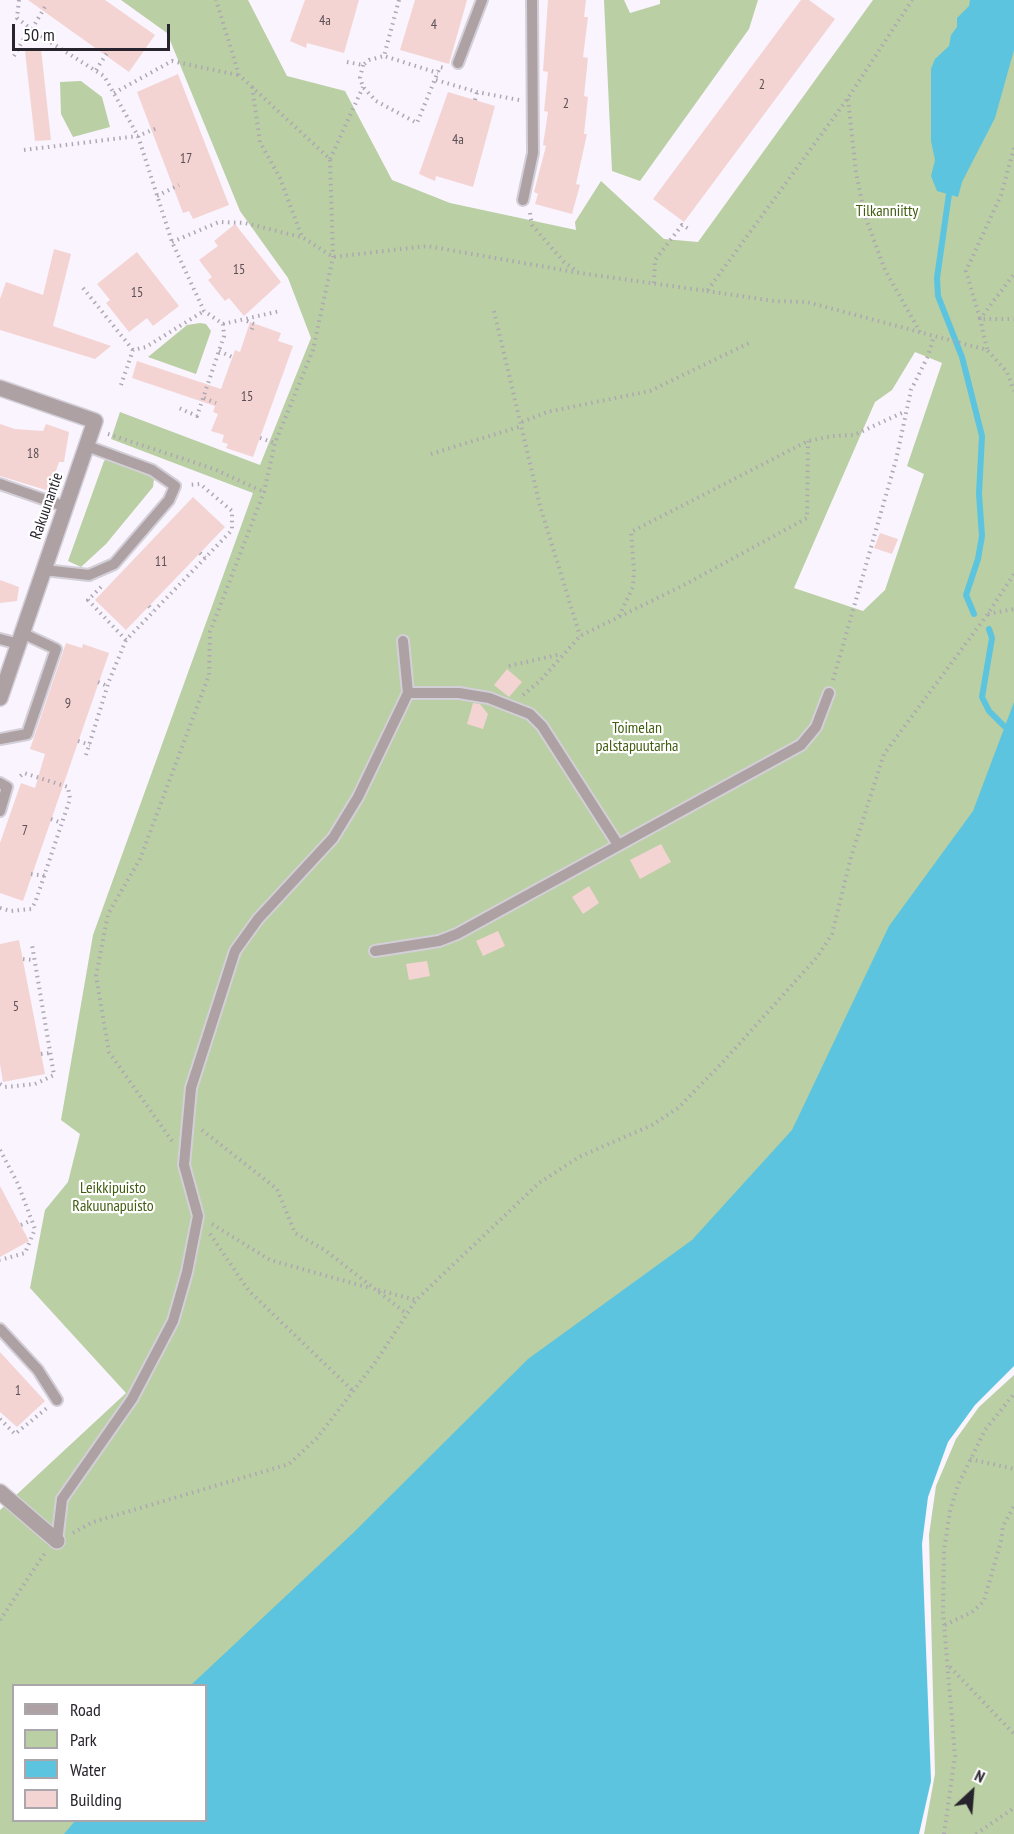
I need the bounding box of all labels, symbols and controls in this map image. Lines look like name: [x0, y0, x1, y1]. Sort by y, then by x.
scale bar: [15, 12, 172, 50]
house number: 4a: [319, 13, 331, 29]
house number: 4: [431, 17, 437, 33]
text: 50 m: [23, 23, 55, 46]
house number: 2: [759, 77, 765, 93]
house number: 2: [563, 96, 569, 112]
house number: 4a: [452, 132, 464, 148]
house number: 17: [180, 151, 192, 167]
park label: Tilkanniitty: [856, 201, 918, 221]
house number: 15: [233, 262, 245, 278]
house number: 15: [131, 285, 143, 301]
house number: 15: [241, 389, 253, 405]
house number: 18: [27, 446, 39, 462]
street label: Rakuunantie: [27, 470, 67, 542]
house number: 11: [155, 554, 167, 570]
house number: 9: [65, 696, 71, 712]
park label: Toimelan palstapuutarha: [596, 718, 678, 756]
house number: 7: [22, 823, 28, 839]
house number: 5: [13, 999, 19, 1015]
park label: Leikkipuisto Rakuunapuisto: [72, 1178, 154, 1216]
house number: 1: [15, 1383, 21, 1399]
legend: [12, 1684, 207, 1822]
text: Road: [70, 1698, 101, 1721]
text: Park: [70, 1728, 97, 1751]
text: Water: [70, 1758, 106, 1781]
north arrow: [942, 1762, 1002, 1822]
text: N: [972, 1765, 988, 1787]
text: Building: [70, 1788, 122, 1811]

